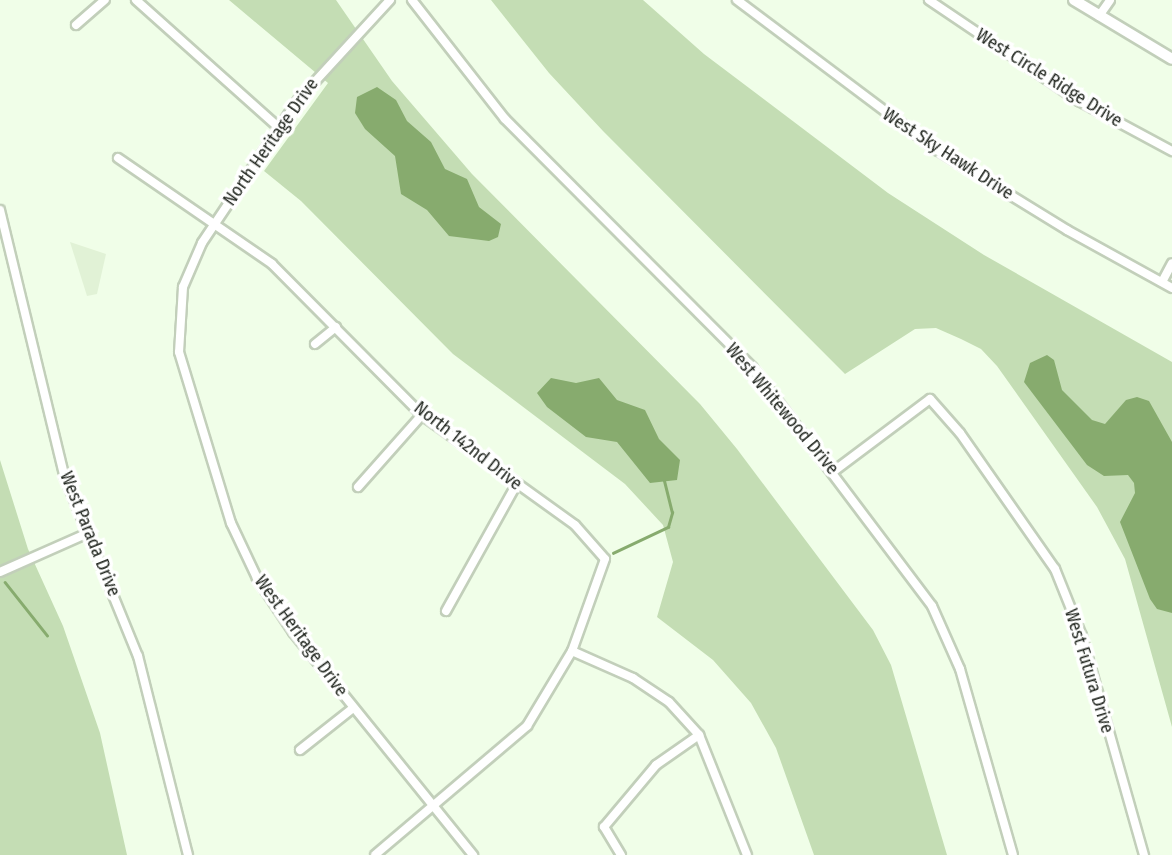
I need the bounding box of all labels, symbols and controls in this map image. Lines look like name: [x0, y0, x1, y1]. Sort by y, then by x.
street label: West Circle Ridge Drive: [972, 24, 1126, 132]
street label: North Heritage Drive: [219, 74, 323, 210]
street label: West Sky Hawk Drive: [878, 104, 1018, 204]
street label: West Whitewood Drive: [721, 339, 843, 479]
street label: North 142nd Drive: [410, 397, 526, 495]
street label: West Parada Drive: [55, 468, 125, 600]
street label: West Heritage Drive: [250, 571, 352, 701]
street label: West Futura Drive: [1060, 606, 1118, 736]

